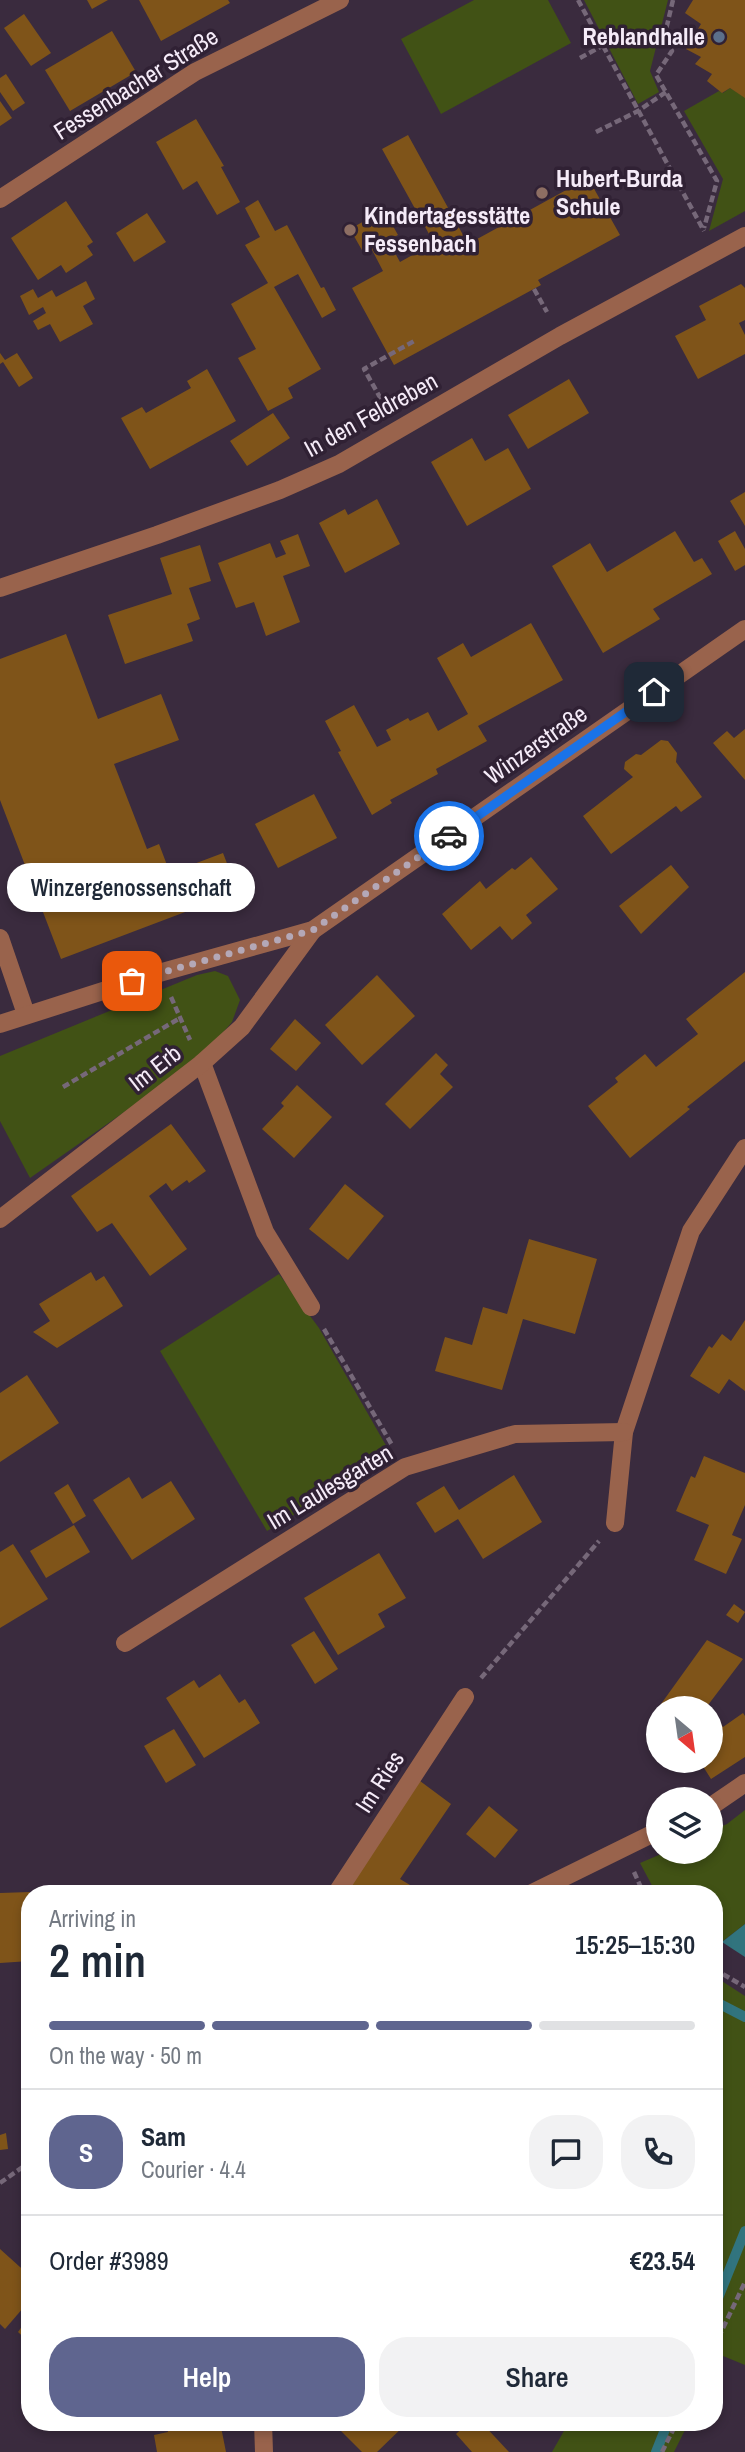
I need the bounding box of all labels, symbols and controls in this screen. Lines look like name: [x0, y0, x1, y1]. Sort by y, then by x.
street label: Fessenbacher Straße: [47, 20, 224, 147]
place label: Reblandhalle: [583, 20, 705, 52]
marker: Reblandhalle: [711, 29, 727, 45]
place label: Hubert-Burda Schule: [556, 162, 683, 222]
marker: Hubert-Burda Schule: [534, 185, 550, 201]
place label: Kindertagesstätte Fessenbach: [364, 199, 530, 259]
marker: Kindertagesstätte Fessenbach: [342, 222, 358, 238]
street label: In den Feldreben: [298, 364, 443, 464]
pin: [624, 662, 684, 722]
icon: home: [635, 673, 673, 711]
street label: Winzerstraße: [478, 697, 593, 791]
courier: [414, 801, 484, 871]
icon: car: [430, 817, 468, 855]
callout: Winzergenossenschaft: [8, 862, 256, 911]
text: Winzergenossenschaft: [31, 872, 231, 903]
pin: [102, 951, 162, 1011]
icon: bag: [113, 962, 151, 1000]
street label: Im Erb: [122, 1037, 187, 1098]
street label: Im Laulesgarten: [261, 1436, 398, 1536]
north arrow: [646, 1696, 723, 1773]
map controls: [646, 1696, 723, 1864]
street label: Im Ries: [347, 1744, 411, 1819]
button: layers: [646, 1787, 723, 1864]
text: Arriving in: [49, 1903, 136, 1934]
text: 15:25–15:30: [575, 1927, 695, 1962]
text: 2 min: [49, 1929, 146, 1991]
text: On the way · 50 m: [49, 2040, 202, 2071]
button: chat: [529, 2115, 603, 2189]
button: phone: [621, 2115, 695, 2189]
text: Sam: [141, 2119, 186, 2154]
text: S: [79, 2135, 93, 2170]
text: Courier · 4.4: [141, 2154, 246, 2185]
text: Order #3989: [49, 2243, 169, 2278]
text: €23.54: [630, 2243, 695, 2278]
button: Help: [49, 2337, 365, 2417]
button: Share: [379, 2337, 695, 2417]

